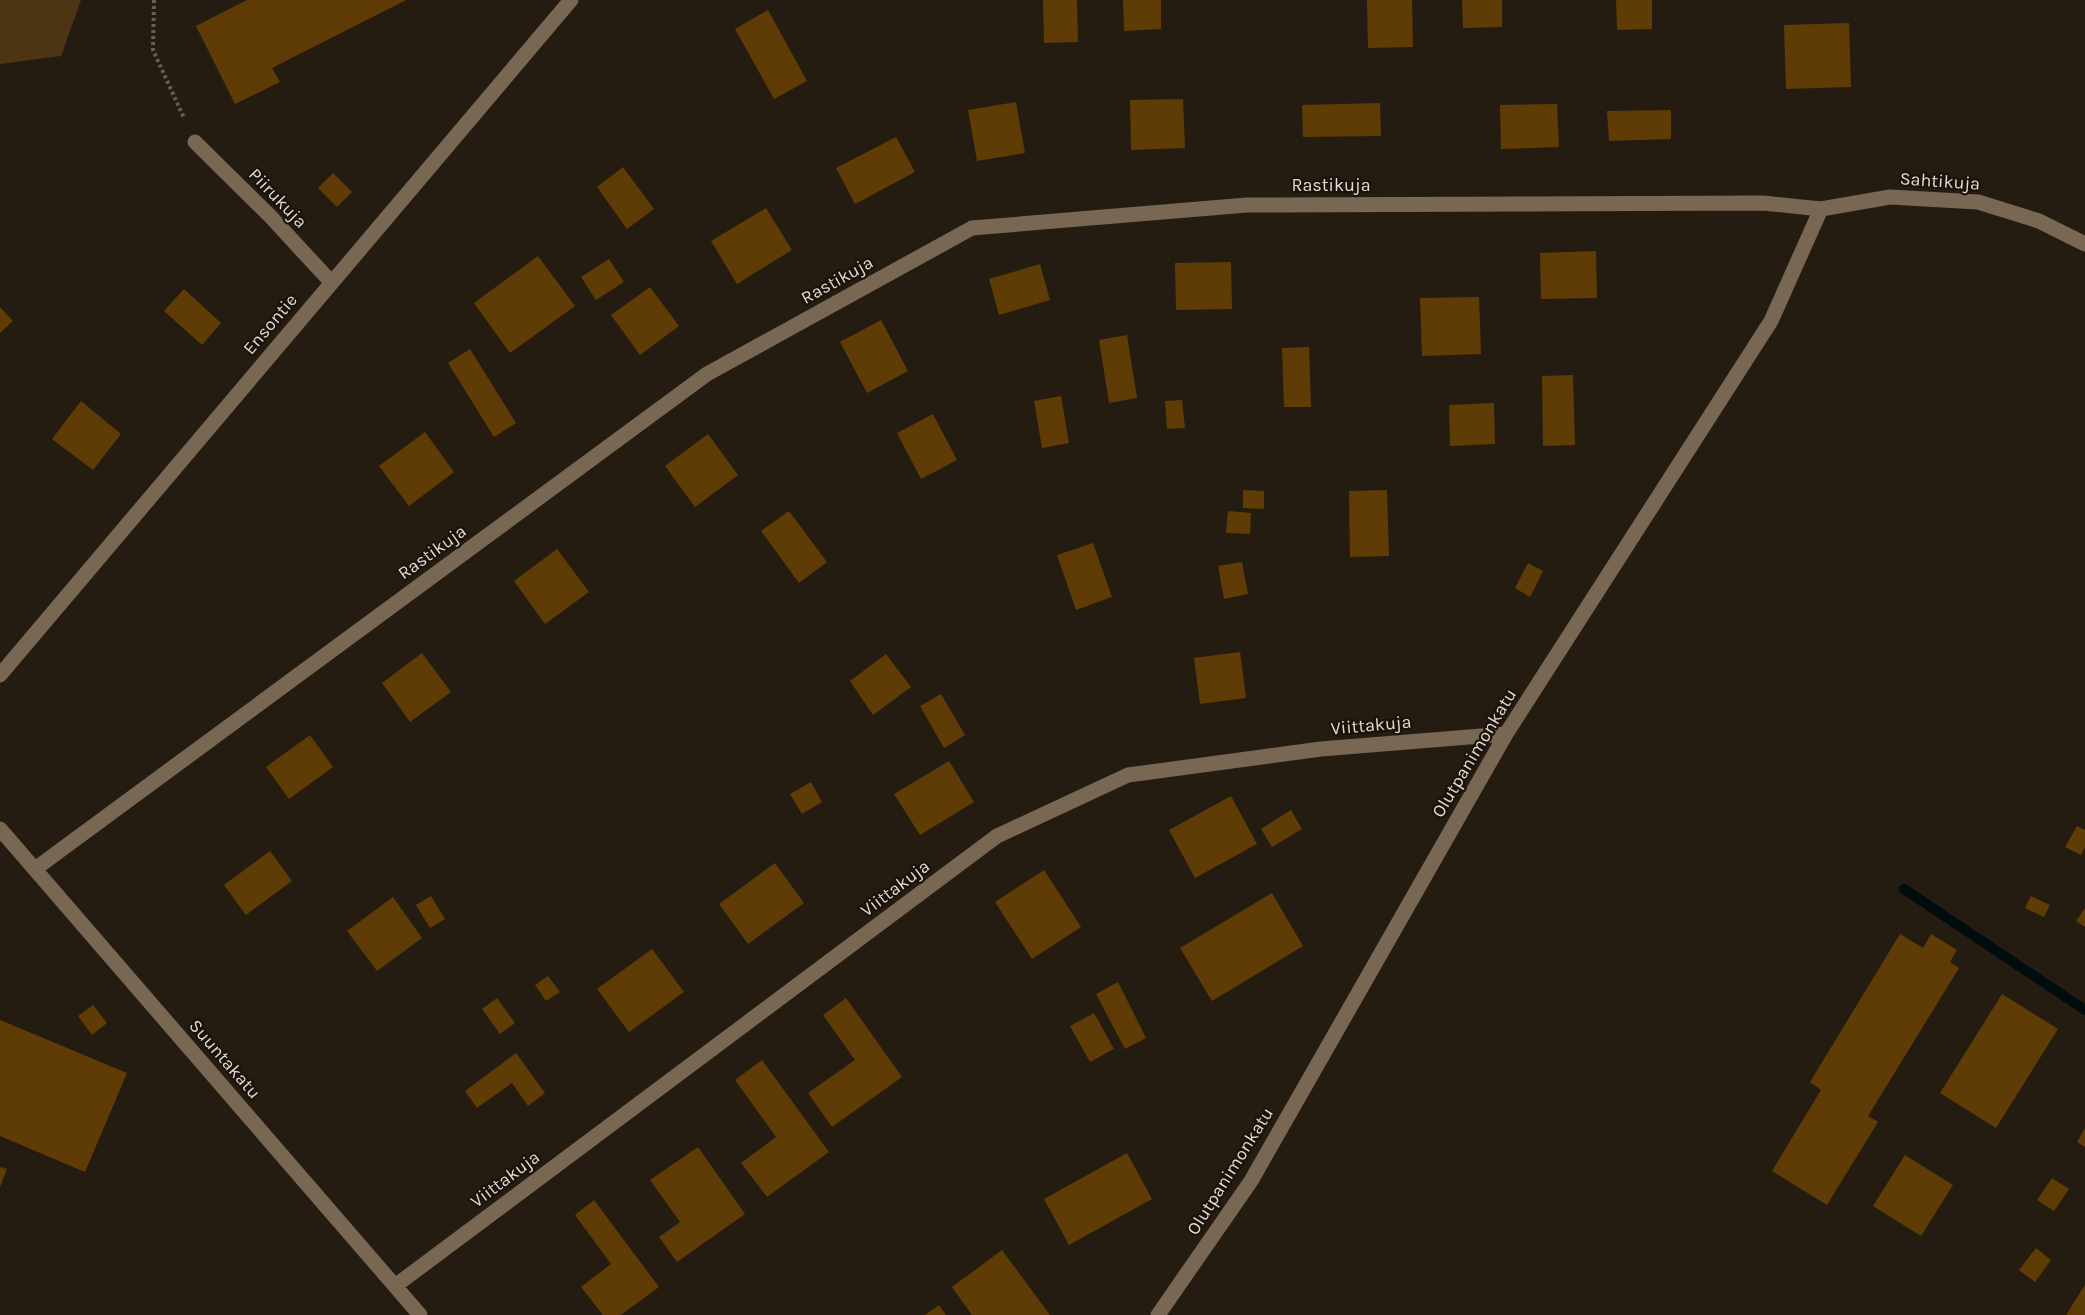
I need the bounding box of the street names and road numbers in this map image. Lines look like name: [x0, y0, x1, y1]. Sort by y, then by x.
street label: Piirukuja: [244, 163, 312, 233]
street label: Sahtikuja: [1899, 167, 1981, 195]
street label: Rastikuja: [1291, 174, 1371, 196]
street label: Rastikuja: [797, 251, 877, 309]
street label: Ensontie: [238, 289, 302, 359]
street label: Rastikuja: [394, 520, 470, 584]
street label: Olutpanimonkatu: [1427, 685, 1521, 821]
street label: Viittakuja: [1330, 711, 1412, 739]
street label: Viittakuja: [856, 855, 934, 921]
street label: Suuntakatu: [185, 1015, 265, 1103]
street label: Olutpanimonkatu: [1182, 1103, 1278, 1239]
street label: Viittakuja: [466, 1146, 544, 1212]

